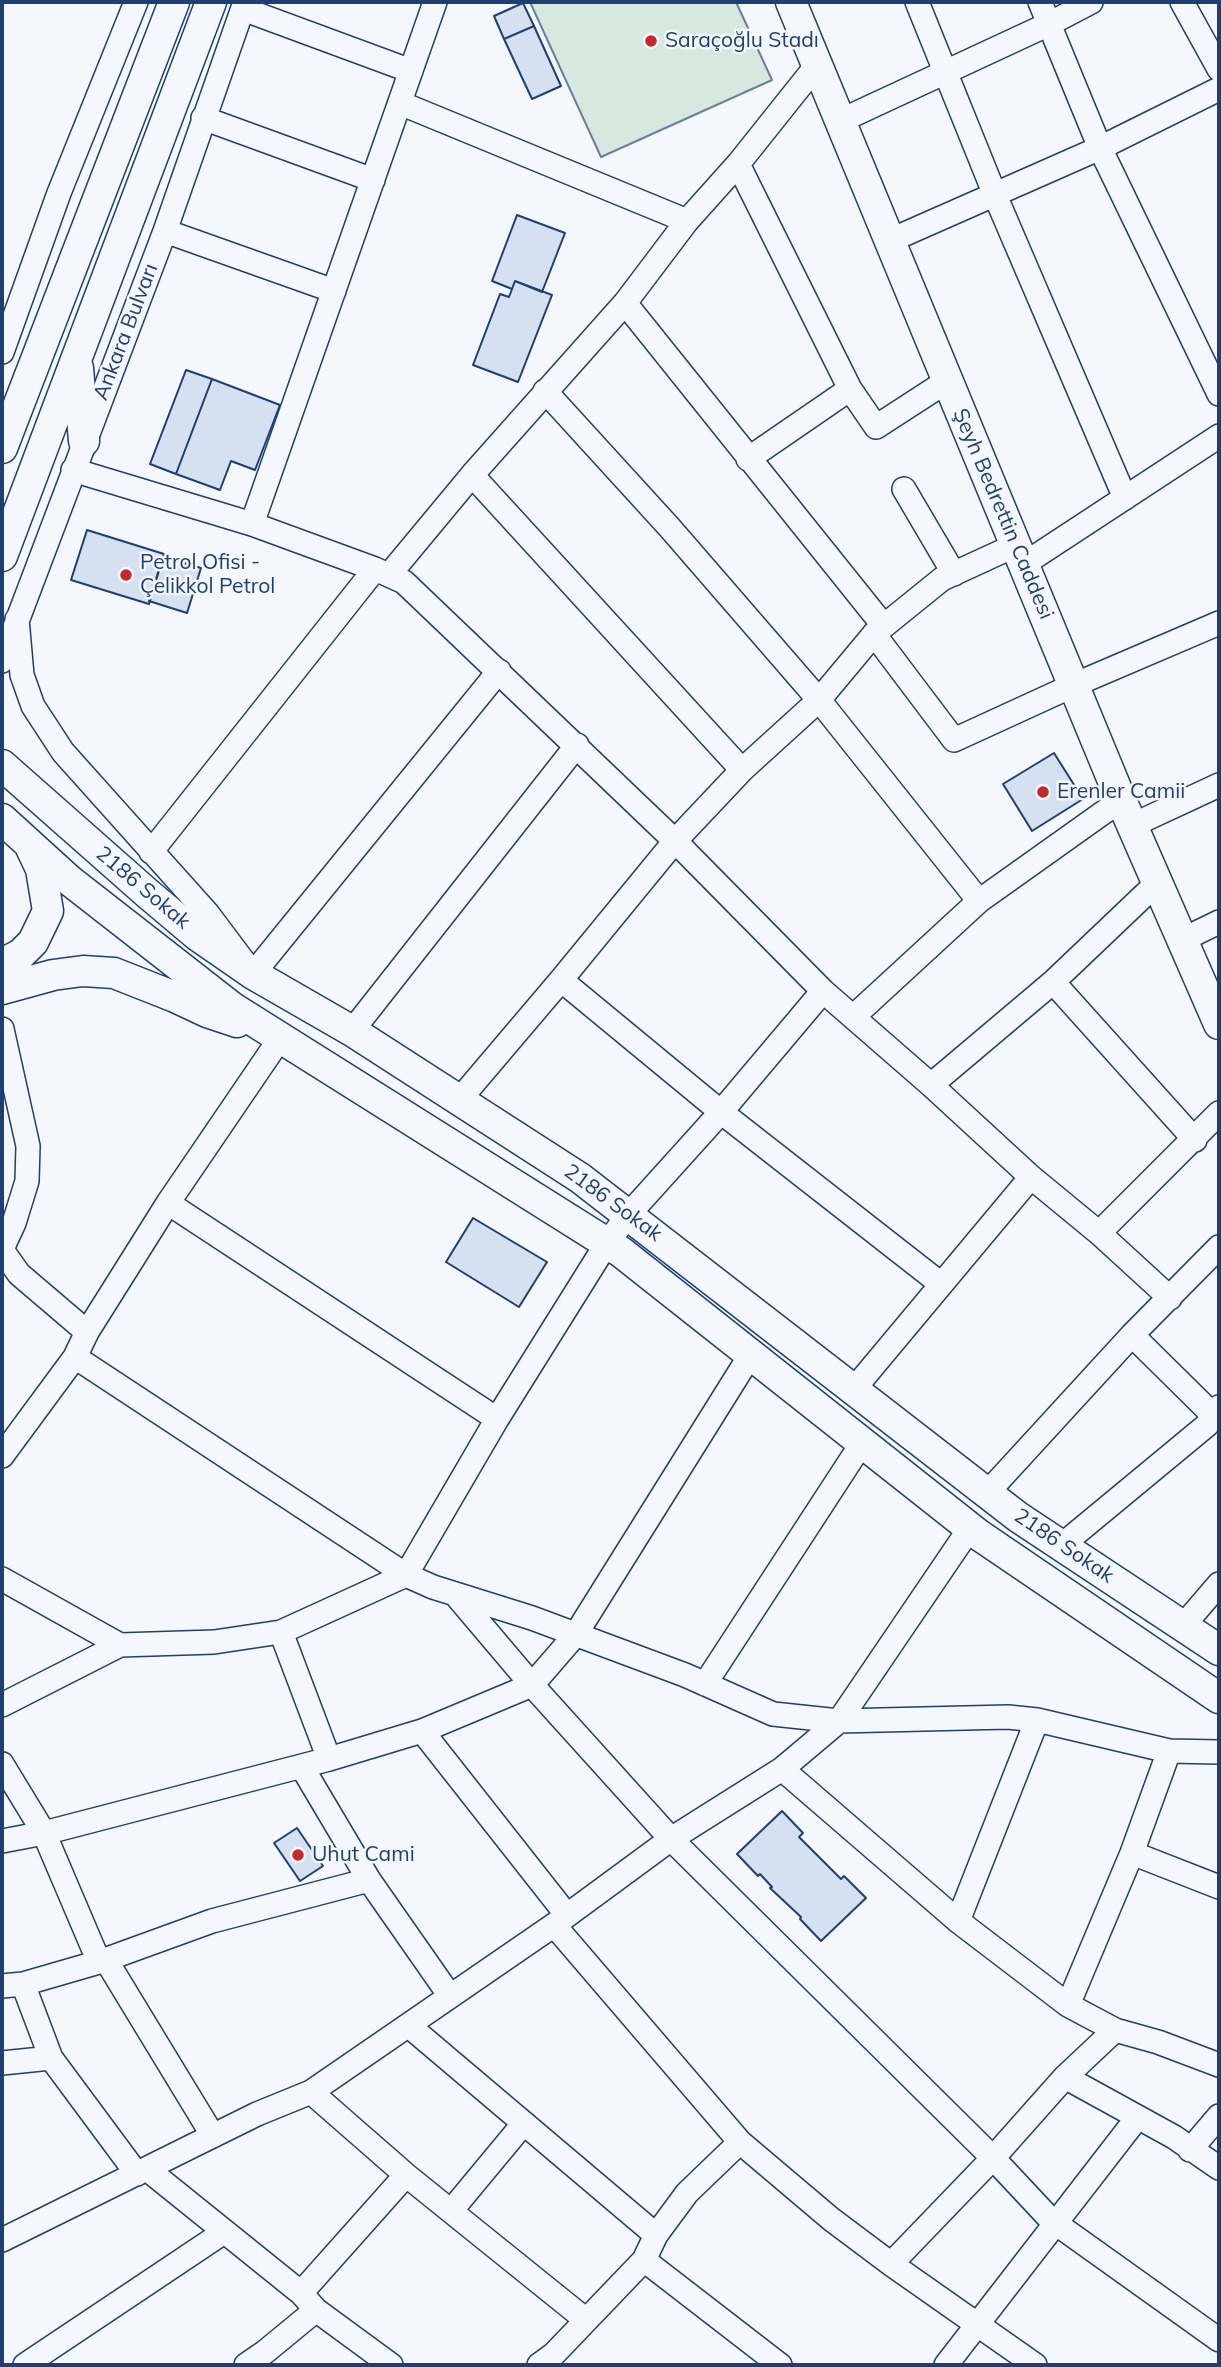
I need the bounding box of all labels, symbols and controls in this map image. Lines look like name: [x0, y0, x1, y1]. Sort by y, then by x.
place label: Saraçoğlu Stadı: [665, 28, 819, 54]
marker: Saraçoğlu Stadı: [643, 33, 659, 49]
street label: Ankara Bulvarı: [88, 260, 164, 404]
street label: Şeyh Bedrettin Caddesi: [947, 405, 1059, 623]
place label: Petrol Ofisi - Çelikkol Petrol: [140, 550, 275, 600]
marker: Petrol Ofisi - Çelikkol Petrol: [118, 567, 134, 583]
place label: Erenler Camii: [1057, 779, 1185, 805]
marker: Erenler Camii: [1035, 784, 1051, 800]
street label: 2186 Sokak: [91, 841, 195, 935]
street label: 2186 Sokak: [559, 1159, 667, 1247]
street label: 2186 Sokak: [1009, 1503, 1119, 1589]
place label: Uhut Cami: [312, 1842, 415, 1868]
marker: Uhut Cami: [290, 1847, 306, 1863]

